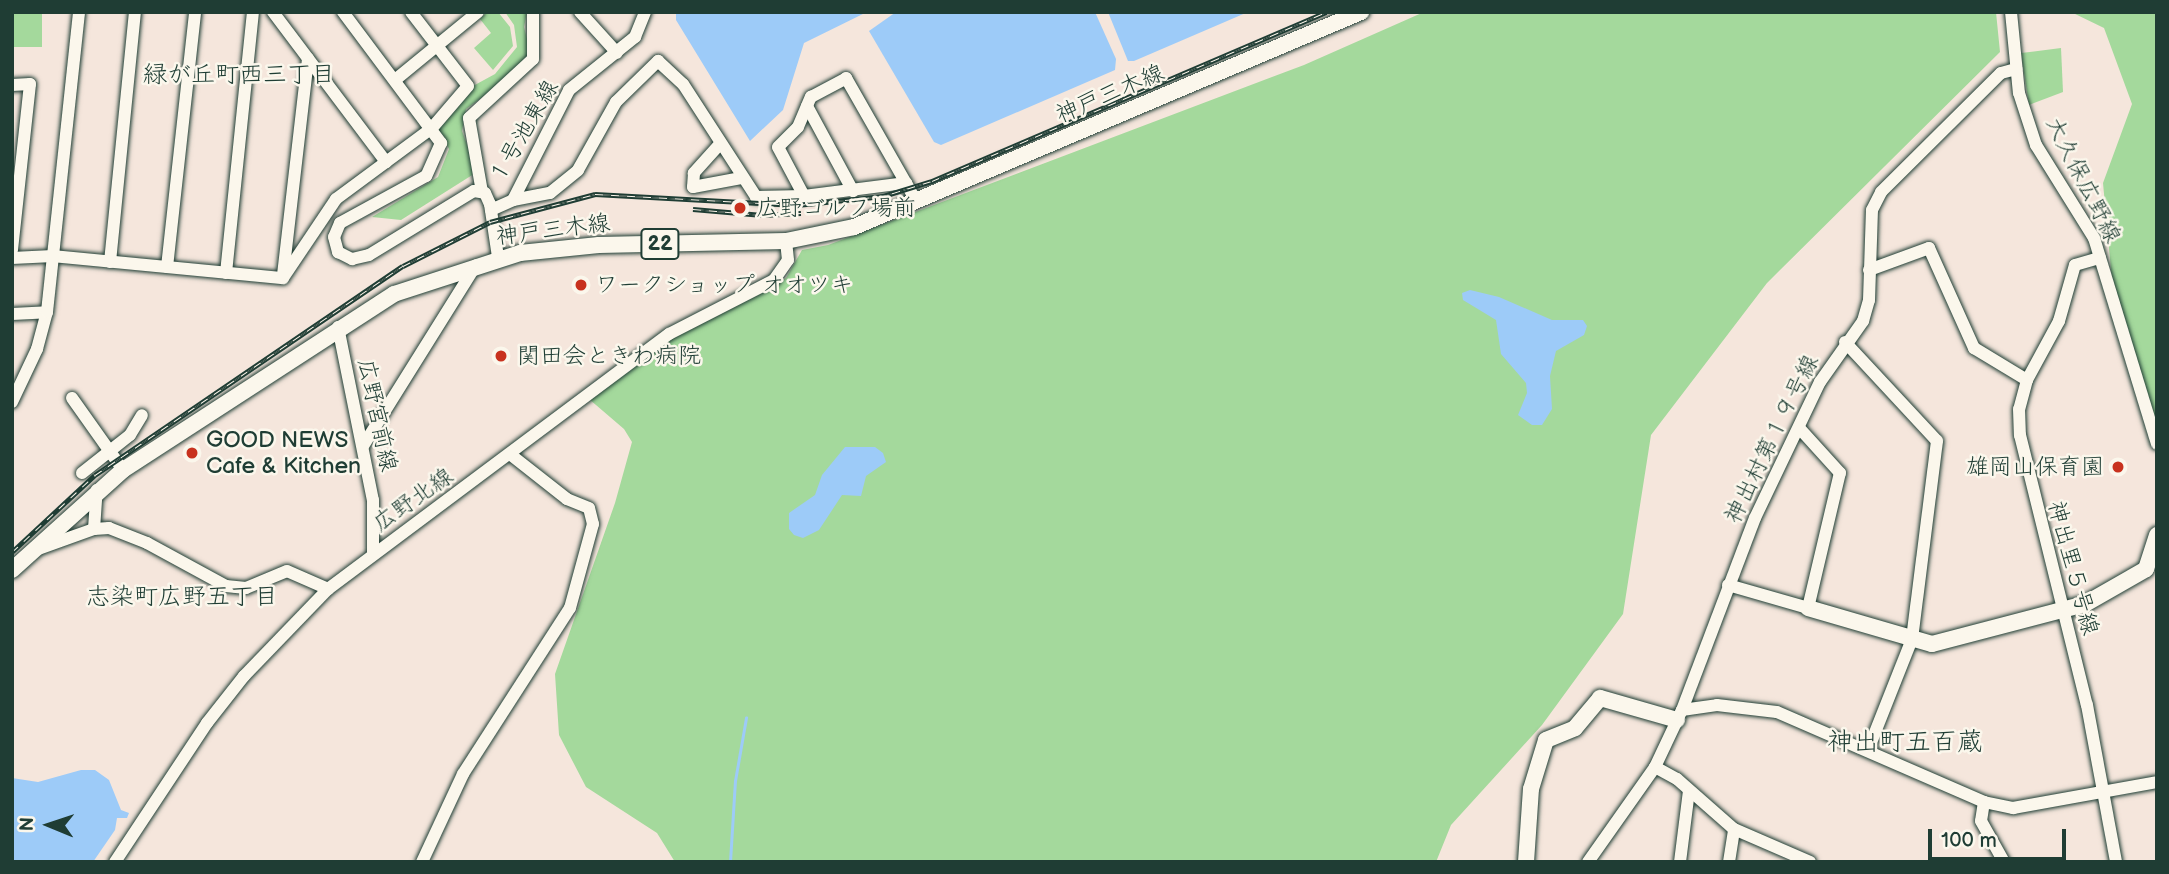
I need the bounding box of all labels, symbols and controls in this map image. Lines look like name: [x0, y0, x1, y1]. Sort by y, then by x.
street label: 神戸三木線: [1052, 59, 1168, 129]
district label: 緑が丘町西三丁目: [143, 61, 335, 89]
street label: １号池東線: [483, 75, 565, 189]
street label: 大久保広野線: [2039, 112, 2127, 248]
place label: 広野ゴルフ場前: [756, 194, 917, 222]
marker: 広野ゴルフ場前: [730, 198, 750, 218]
street label: 神戸三木線: [494, 209, 612, 251]
road number: 22: [639, 226, 681, 262]
place label: ワークショップ オオツキ: [595, 271, 854, 299]
marker: ワークショップ オオツキ: [573, 277, 589, 293]
place label: 関田会ときわ病院: [517, 342, 701, 370]
marker: 関田会ときわ病院: [491, 346, 511, 366]
street label: 神出村第１９号線: [1719, 350, 1825, 528]
street label: 広野宮前線: [352, 356, 402, 474]
place label: GOOD NEWS Cafe & Kitchen: [206, 426, 361, 480]
marker: GOOD NEWS Cafe & Kitchen: [184, 445, 200, 461]
place label: 雄岡山保育園: [1966, 453, 2104, 481]
marker: 雄岡山保育園: [2110, 459, 2126, 475]
street label: 広野北線: [367, 462, 459, 538]
street label: 神出里５号線: [2042, 498, 2104, 638]
district label: 志染町広野五丁目: [86, 583, 278, 611]
district label: 神出町五百蔵: [1827, 727, 1983, 759]
north arrow: [14, 790, 84, 860]
scale bar: [1931, 814, 2069, 858]
text: N: [16, 817, 39, 832]
text: 100 m: [1941, 828, 1997, 853]

